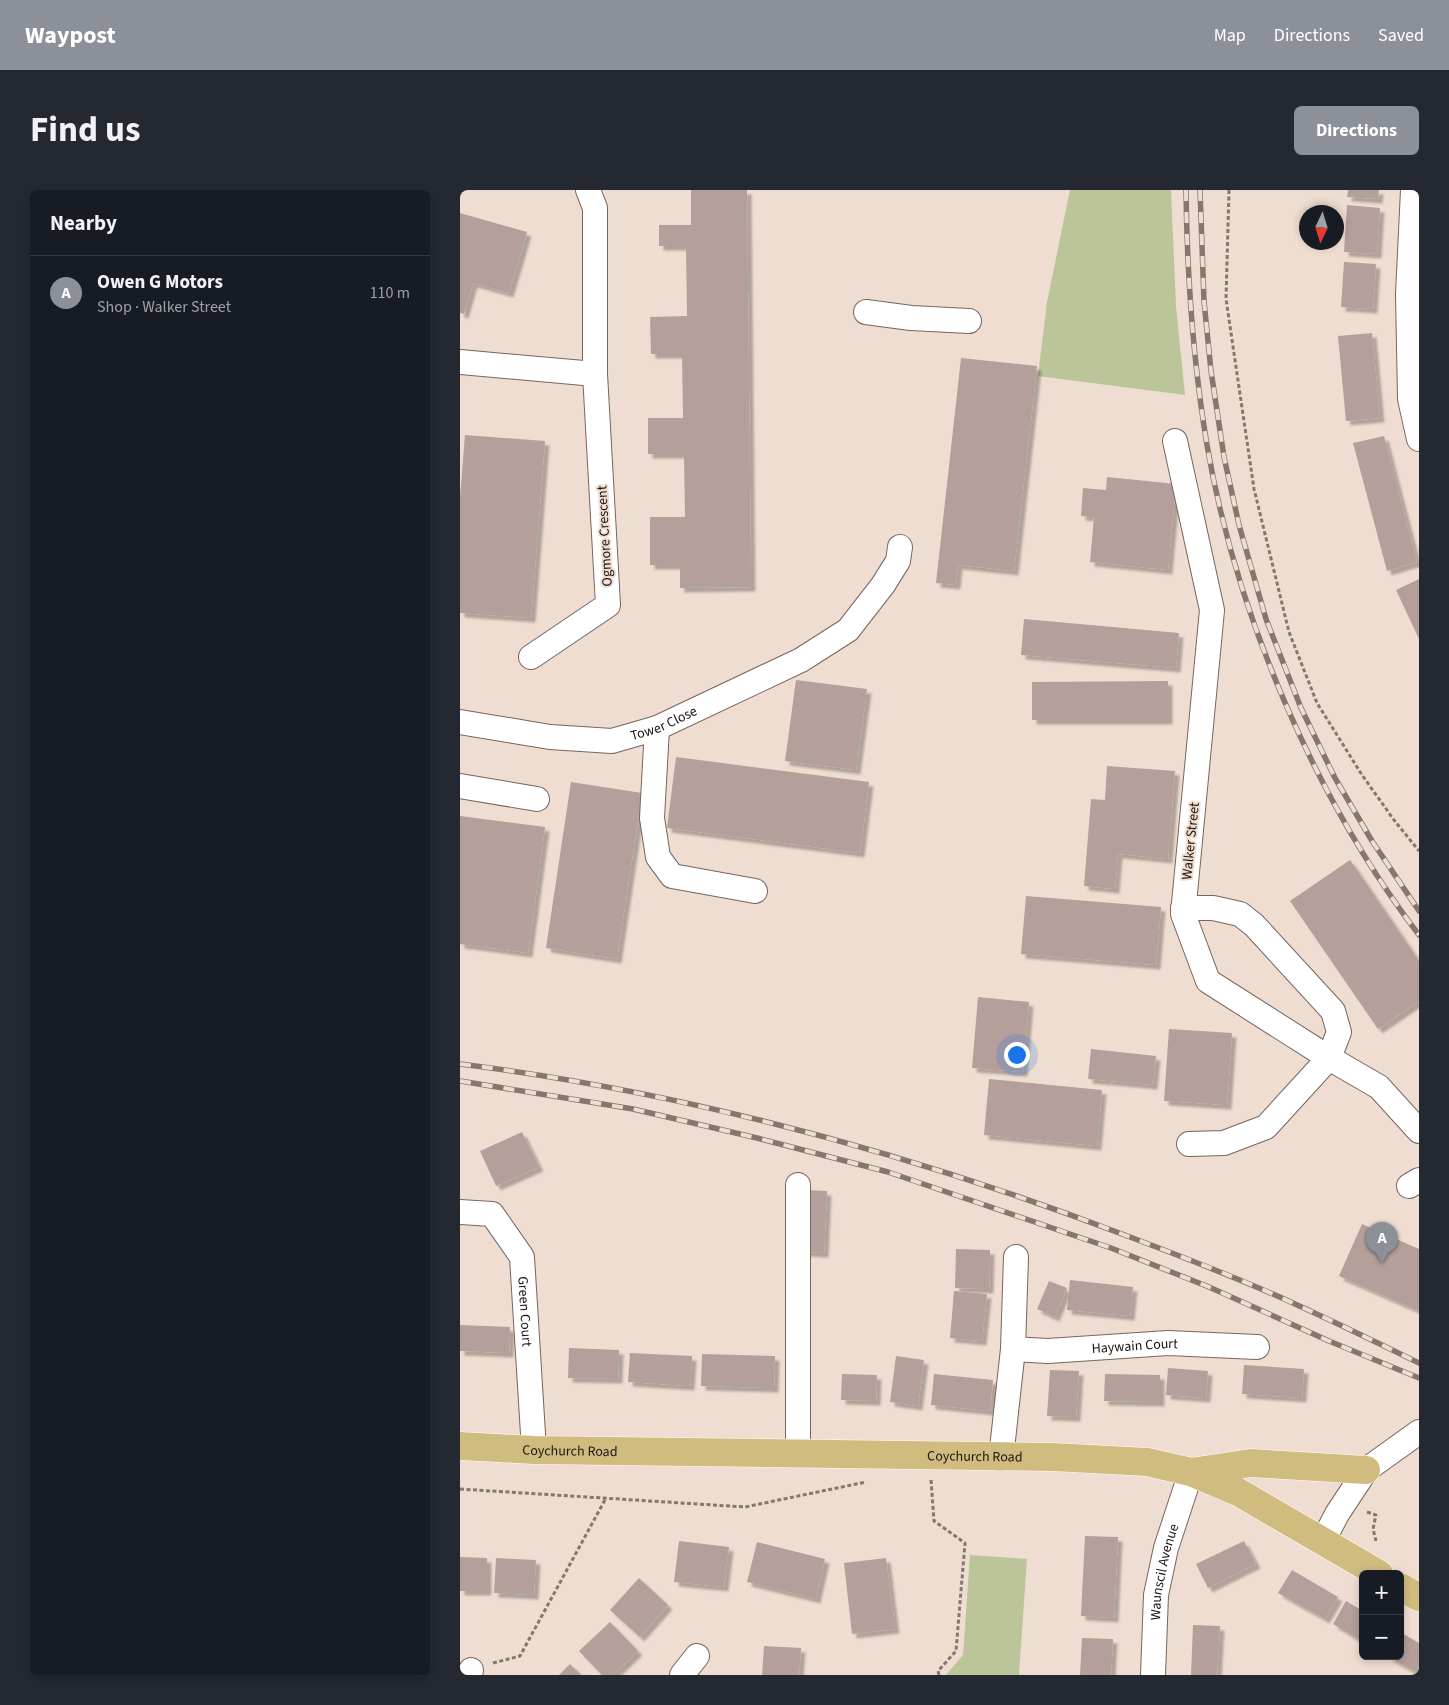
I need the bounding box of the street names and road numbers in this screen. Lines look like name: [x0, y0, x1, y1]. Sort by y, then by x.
street label: Ogmore Crescent: [592, 485, 618, 587]
street label: Tower Close: [628, 701, 701, 746]
street label: Walker Street: [1177, 801, 1205, 881]
street label: Green Court: [512, 1276, 537, 1348]
street label: Haywain Court: [1091, 1334, 1179, 1359]
street label: Coychurch Road: [522, 1440, 618, 1462]
street label: Coychurch Road: [927, 1446, 1023, 1468]
street label: Waunscil Avenue: [1146, 1521, 1184, 1621]

